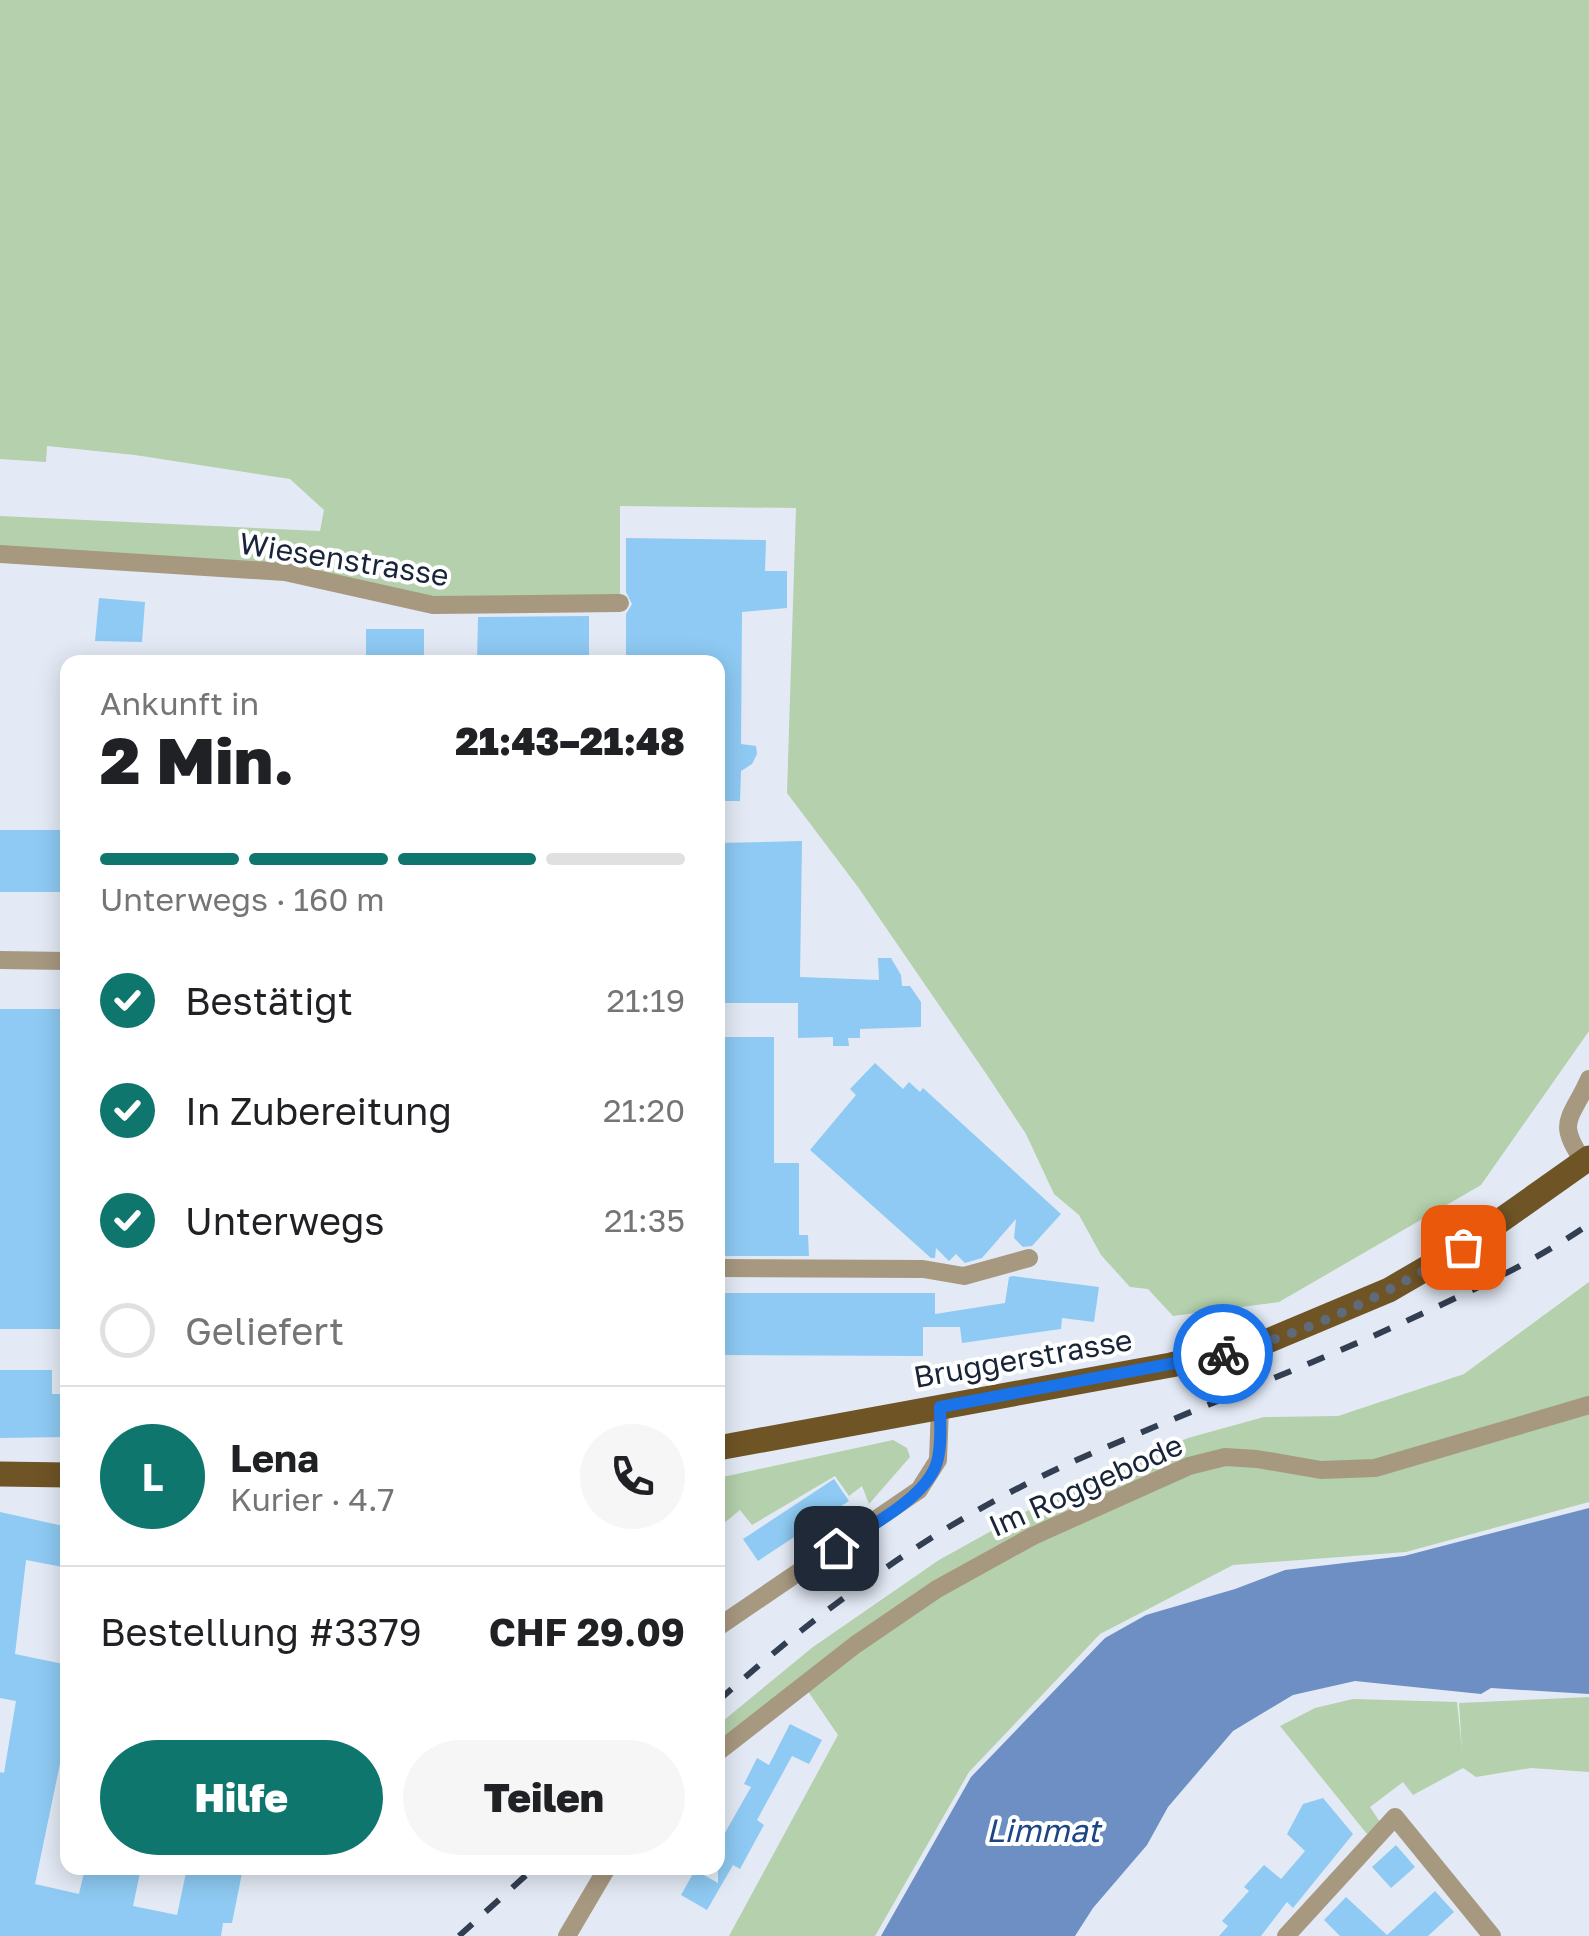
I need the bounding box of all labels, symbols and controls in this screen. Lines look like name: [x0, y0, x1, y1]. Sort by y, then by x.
street label: Wiesenstrasse: [237, 525, 451, 593]
text: Ankunft in: [100, 684, 259, 722]
text: 21:43–21:48: [455, 718, 685, 763]
text: 2 Min.: [100, 720, 294, 798]
text: Unterwegs · 160 m: [100, 880, 385, 918]
icon: check: [100, 973, 155, 1028]
text: Bestätigt: [185, 978, 353, 1023]
text: 21:19: [606, 981, 685, 1019]
icon: check: [100, 1083, 155, 1138]
text: In Zubereitung: [185, 1088, 452, 1133]
text: 21:20: [603, 1091, 685, 1129]
icon: check: [100, 1193, 155, 1248]
text: Unterwegs: [185, 1198, 385, 1243]
text: 21:35: [604, 1201, 685, 1239]
pin: [1421, 1205, 1506, 1290]
icon: bag: [1436, 1220, 1491, 1275]
courier: [1173, 1304, 1273, 1404]
text: Geliefert: [185, 1308, 344, 1353]
street label: Bruggerstrasse: [911, 1321, 1135, 1395]
icon: bike: [1196, 1327, 1251, 1382]
button: phone: [580, 1424, 685, 1529]
street label: Im Roggebode: [983, 1426, 1188, 1544]
text: Lena: [230, 1435, 319, 1480]
text: L: [142, 1454, 163, 1499]
text: Kurier · 4.7: [230, 1480, 395, 1518]
pin: [794, 1506, 879, 1591]
icon: home: [809, 1521, 864, 1576]
text: Bestellung #3379: [100, 1609, 422, 1654]
text: CHF 29.09: [489, 1609, 685, 1654]
button: Hilfe: [100, 1740, 383, 1855]
button: Teilen: [403, 1740, 685, 1855]
water label: Limmat: [986, 1811, 1103, 1849]

